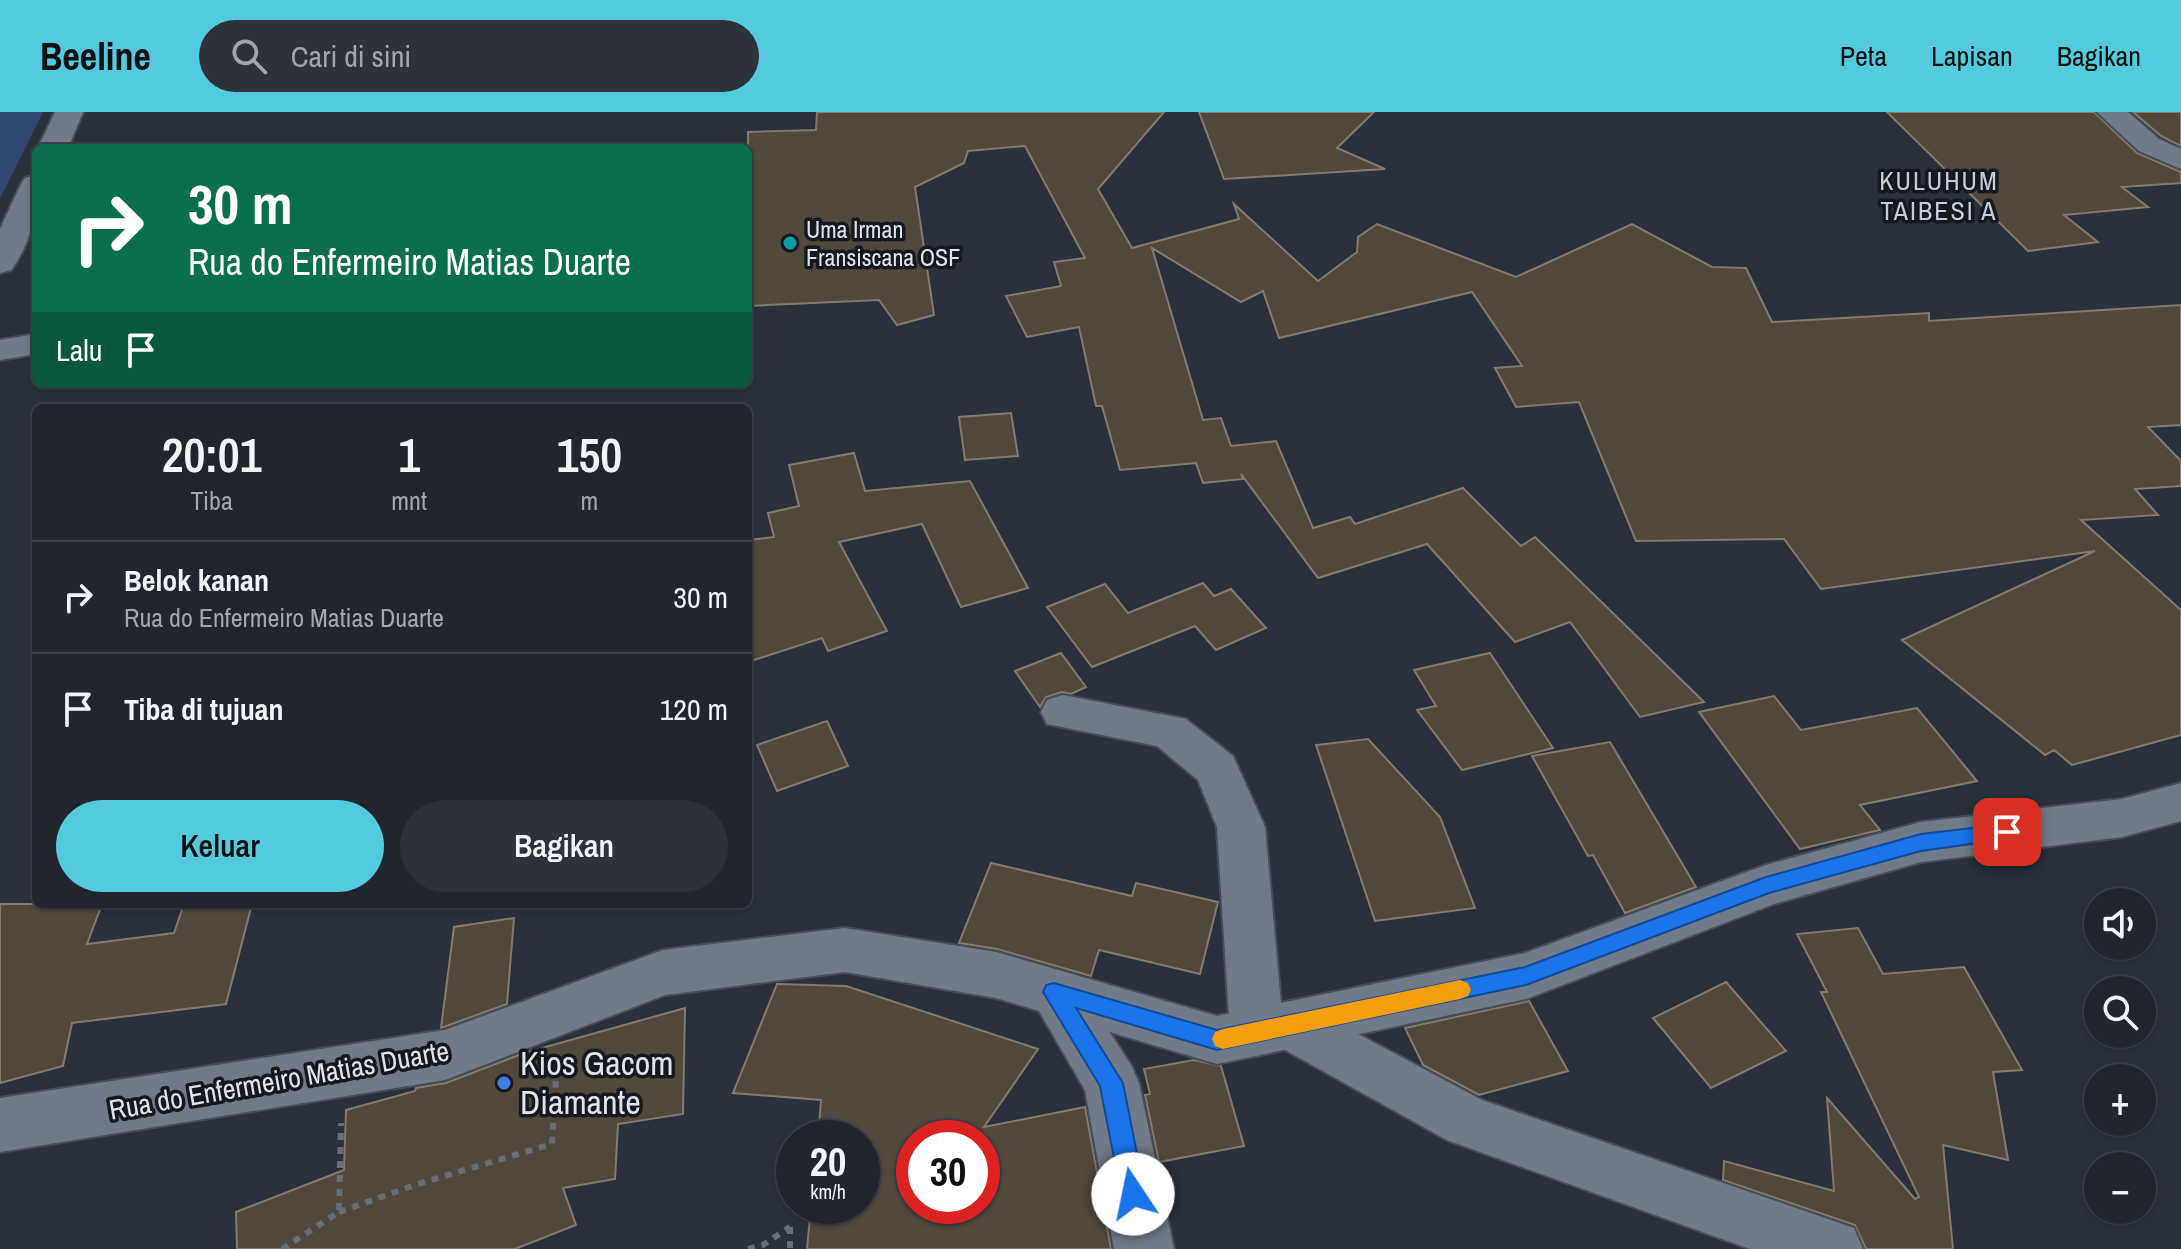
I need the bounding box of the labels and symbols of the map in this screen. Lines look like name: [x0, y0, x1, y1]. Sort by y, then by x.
district label: KULUHUM TAIBESI A: [1879, 163, 1999, 228]
place label: Uma Irman Fransiscana OSF: [806, 213, 960, 273]
marker: Uma Irman Fransiscana OSF: [781, 234, 799, 252]
pin: [1973, 798, 2041, 866]
street label: Rua do Enfermeiro Matias Duarte: [106, 1031, 452, 1129]
place label: Kios Gacom Diamante: [520, 1040, 673, 1125]
marker: Kios Gacom Diamante: [495, 1074, 513, 1092]
speed limit sign: 30: [896, 1120, 1000, 1224]
position arrow: [1091, 1152, 1175, 1236]

